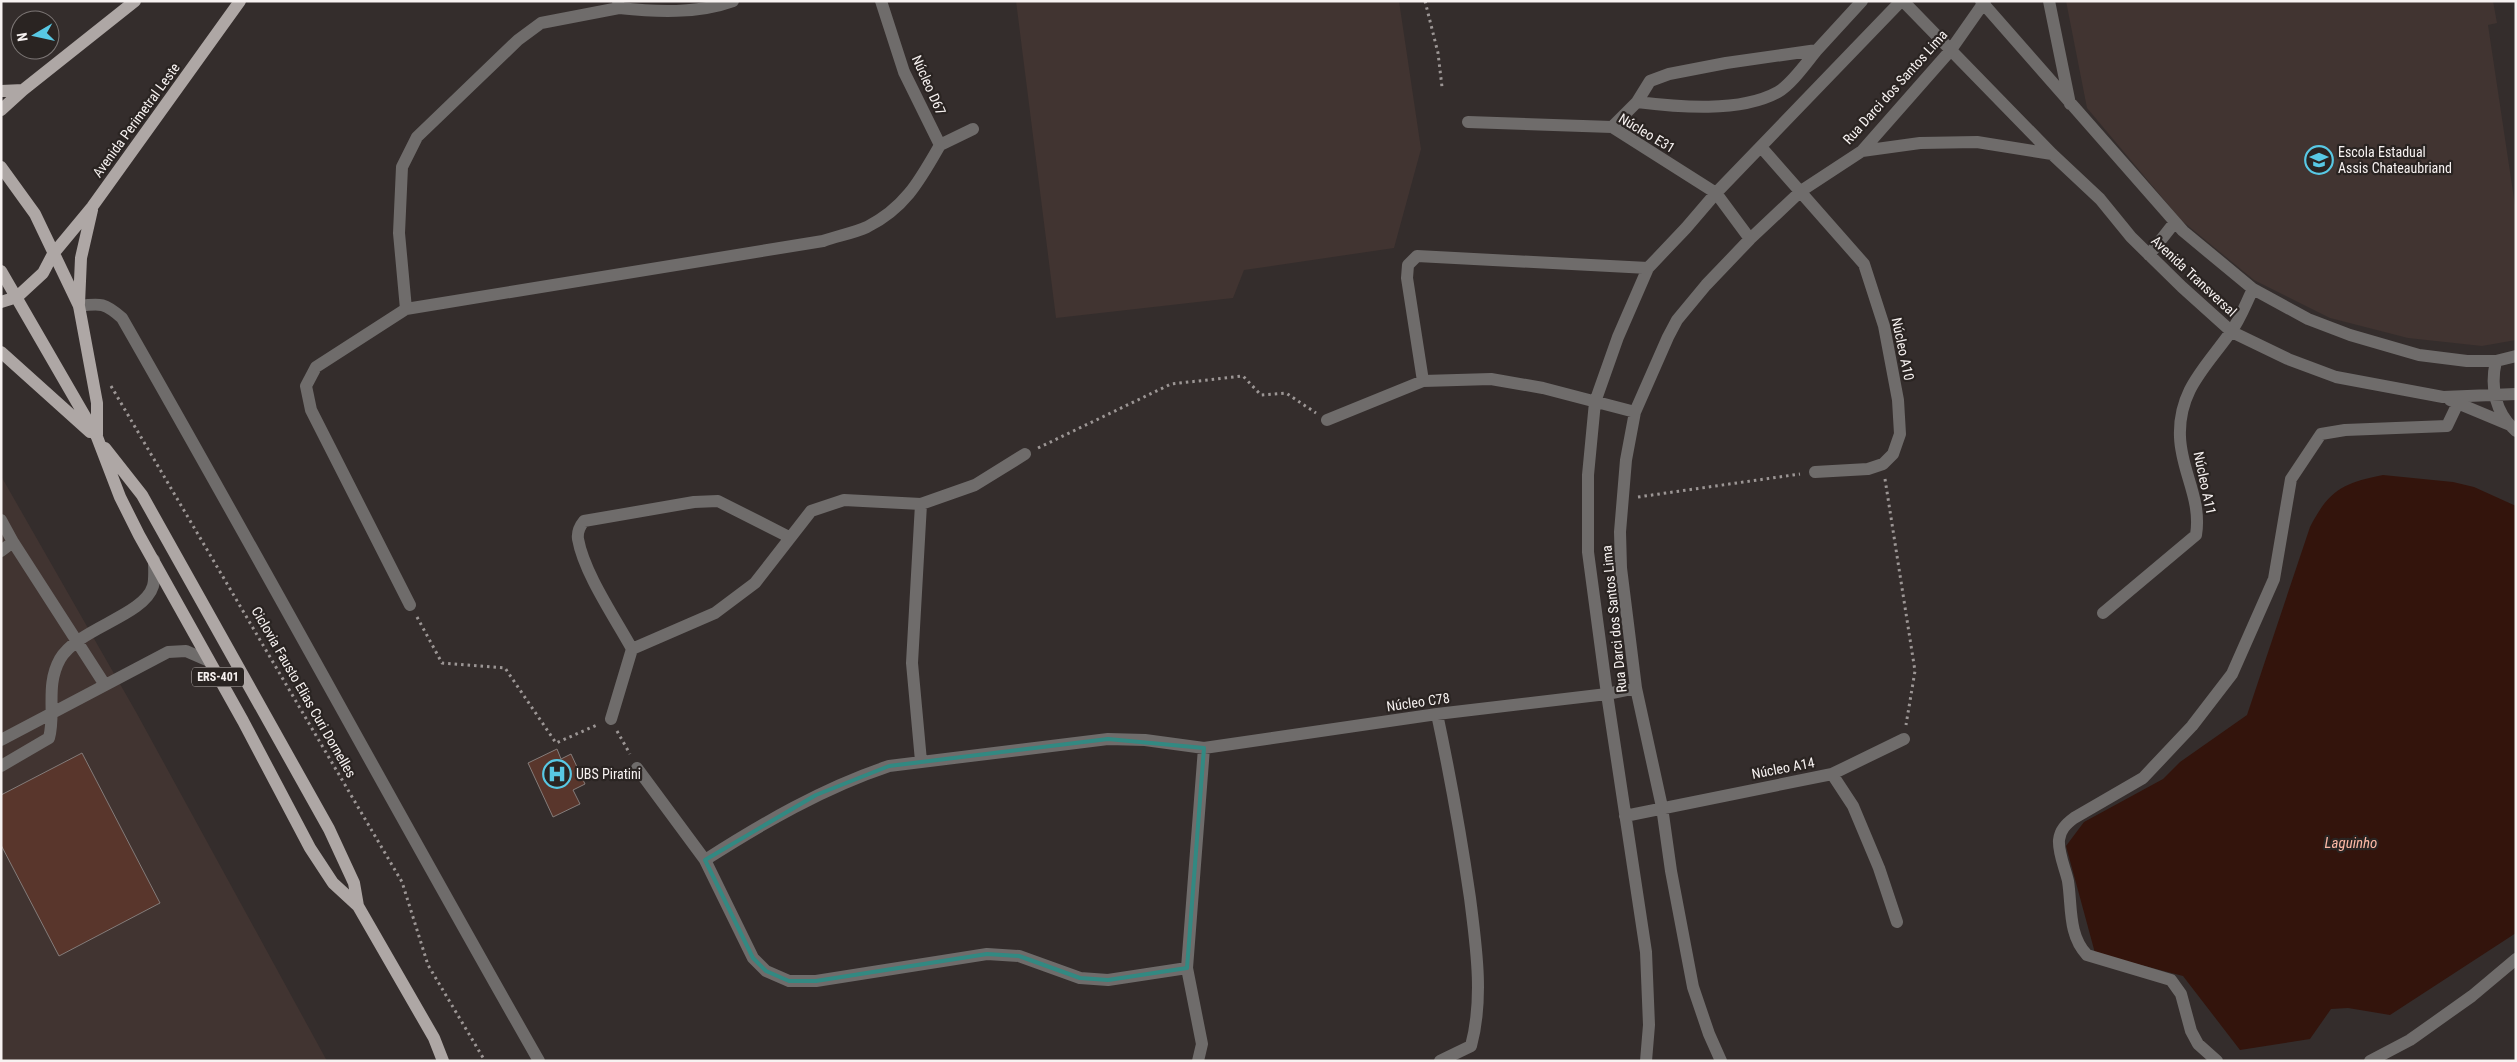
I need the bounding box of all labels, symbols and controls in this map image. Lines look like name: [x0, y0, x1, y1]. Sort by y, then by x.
north arrow: [10, 10, 60, 60]
street label: Rua Darci dos Santos Lima: [1840, 27, 1950, 147]
text: N: [14, 32, 31, 43]
street label: Núcleo D67: [909, 53, 949, 117]
street label: Avenida Perimetral Leste: [89, 59, 183, 180]
street label: Núcleo E31: [1616, 110, 1678, 156]
place label: Escola Estadual Assis Chateaubriand: [2338, 144, 2452, 176]
school or university icon: Escola Estadual Assis Chateaubriand: [2304, 145, 2334, 175]
street label: Avenida Transversal: [2148, 232, 2240, 320]
street label: Núcleo A10: [1889, 316, 1917, 382]
street label: Núcleo A11: [2191, 450, 2219, 516]
street label: Rua Darci dos Santos Lima: [1598, 545, 1630, 693]
street label: Ciclovia Fausto Elias Curi Dornelles: [248, 604, 360, 780]
road number: ERS-401: [192, 668, 244, 686]
street label: Núcleo C78: [1385, 690, 1451, 714]
street label: Núcleo A14: [1750, 754, 1816, 782]
hospital icon: UBS Piratini: [542, 759, 572, 789]
place label: UBS Piratini: [576, 766, 641, 782]
water label: Laguinho: [2325, 834, 2377, 852]

